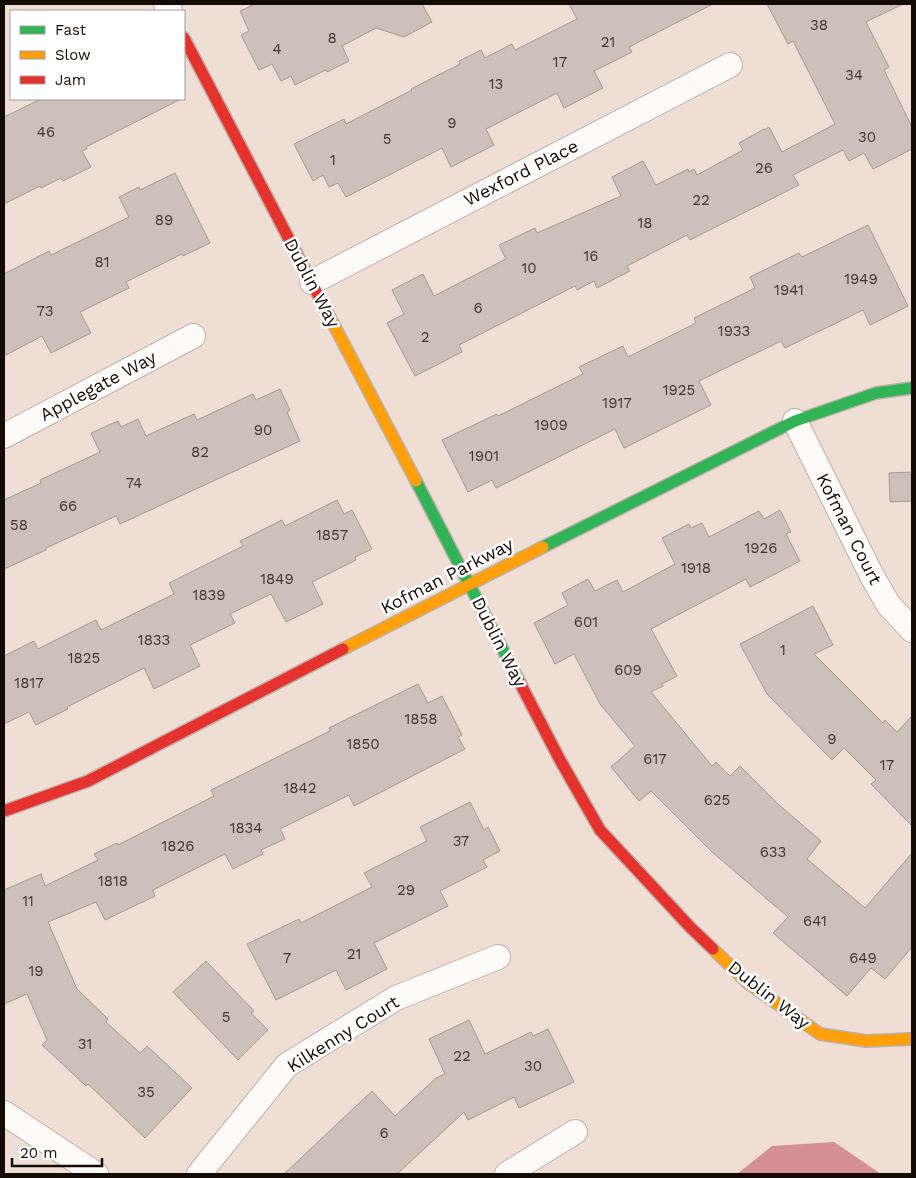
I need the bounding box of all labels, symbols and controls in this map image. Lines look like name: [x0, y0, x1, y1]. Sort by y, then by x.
legend: [10, 10, 185, 100]
house number: 38: [810, 16, 828, 34]
text: Fast: [55, 21, 87, 39]
house number: 8: [327, 29, 337, 47]
house number: 21: [601, 33, 615, 51]
house number: 4: [272, 40, 282, 58]
text: Slow: [55, 46, 91, 64]
house number: 17: [553, 53, 567, 71]
house number: 34: [845, 66, 863, 84]
text: Jam: [55, 71, 86, 89]
house number: 13: [489, 75, 503, 93]
house number: 9: [447, 114, 457, 132]
house number: 46: [37, 123, 55, 141]
house number: 30: [858, 128, 876, 146]
house number: 5: [383, 130, 391, 148]
street label: Wexford Place: [460, 135, 581, 210]
house number: 1: [330, 151, 336, 169]
house number: 26: [755, 159, 773, 177]
house number: 22: [692, 191, 710, 209]
house number: 89: [155, 211, 173, 229]
house number: 18: [637, 214, 653, 232]
street label: Dublin Way: [280, 235, 345, 332]
house number: 16: [584, 247, 598, 265]
house number: 81: [94, 253, 110, 271]
house number: 10: [521, 259, 537, 277]
house number: 1949: [844, 270, 878, 288]
house number: 1941: [774, 281, 804, 299]
house number: 6: [473, 299, 483, 317]
house number: 73: [36, 302, 54, 320]
house number: 1933: [718, 322, 750, 340]
house number: 2: [421, 328, 429, 346]
street label: Applegate Way: [36, 346, 160, 425]
house number: 1925: [663, 381, 695, 399]
house number: 1917: [602, 394, 632, 412]
house number: 1909: [534, 416, 568, 434]
house number: 90: [254, 421, 272, 439]
house number: 82: [191, 443, 209, 461]
house number: 1901: [469, 447, 499, 465]
street label: Kofman Court: [812, 470, 887, 588]
house number: 74: [126, 474, 142, 492]
house number: 66: [59, 497, 77, 515]
house number: 58: [10, 516, 28, 534]
house number: 1857: [316, 526, 348, 544]
street label: Kofman Parkway: [377, 533, 517, 618]
house number: 1926: [745, 539, 777, 557]
house number: 1918: [681, 559, 711, 577]
house number: 1849: [260, 570, 294, 588]
house number: 1839: [193, 586, 225, 604]
street label: Dublin Way: [468, 593, 531, 691]
house number: 601: [574, 613, 598, 631]
house number: 1833: [138, 631, 170, 649]
house number: 1: [780, 641, 786, 659]
house number: 1825: [68, 649, 100, 667]
house number: 609: [614, 661, 642, 679]
house number: 1817: [14, 674, 44, 692]
house number: 1858: [404, 710, 438, 728]
house number: 9: [827, 730, 837, 748]
house number: 1850: [346, 735, 380, 753]
house number: 617: [643, 750, 667, 768]
house number: 17: [880, 756, 894, 774]
house number: 1842: [283, 779, 317, 797]
house number: 625: [704, 791, 730, 809]
house number: 1834: [230, 819, 262, 837]
house number: 37: [453, 832, 469, 850]
house number: 1826: [162, 837, 194, 855]
house number: 633: [760, 843, 786, 861]
house number: 1818: [98, 872, 128, 890]
house number: 29: [397, 881, 415, 899]
house number: 11: [22, 892, 34, 910]
house number: 641: [803, 912, 827, 930]
house number: 21: [347, 945, 361, 963]
house number: 7: [283, 949, 291, 967]
house number: 649: [849, 949, 877, 967]
street label: Dublin Way: [724, 956, 815, 1033]
house number: 19: [28, 962, 44, 980]
street label: Kilkenny Court: [283, 991, 403, 1076]
house number: 5: [222, 1008, 230, 1026]
house number: 31: [78, 1035, 92, 1053]
house number: 22: [453, 1047, 471, 1065]
house number: 30: [524, 1057, 542, 1075]
house number: 35: [137, 1083, 155, 1101]
house number: 6: [379, 1124, 389, 1142]
scale bar: [12, 1136, 102, 1168]
text: 20 m: [20, 1144, 58, 1162]

